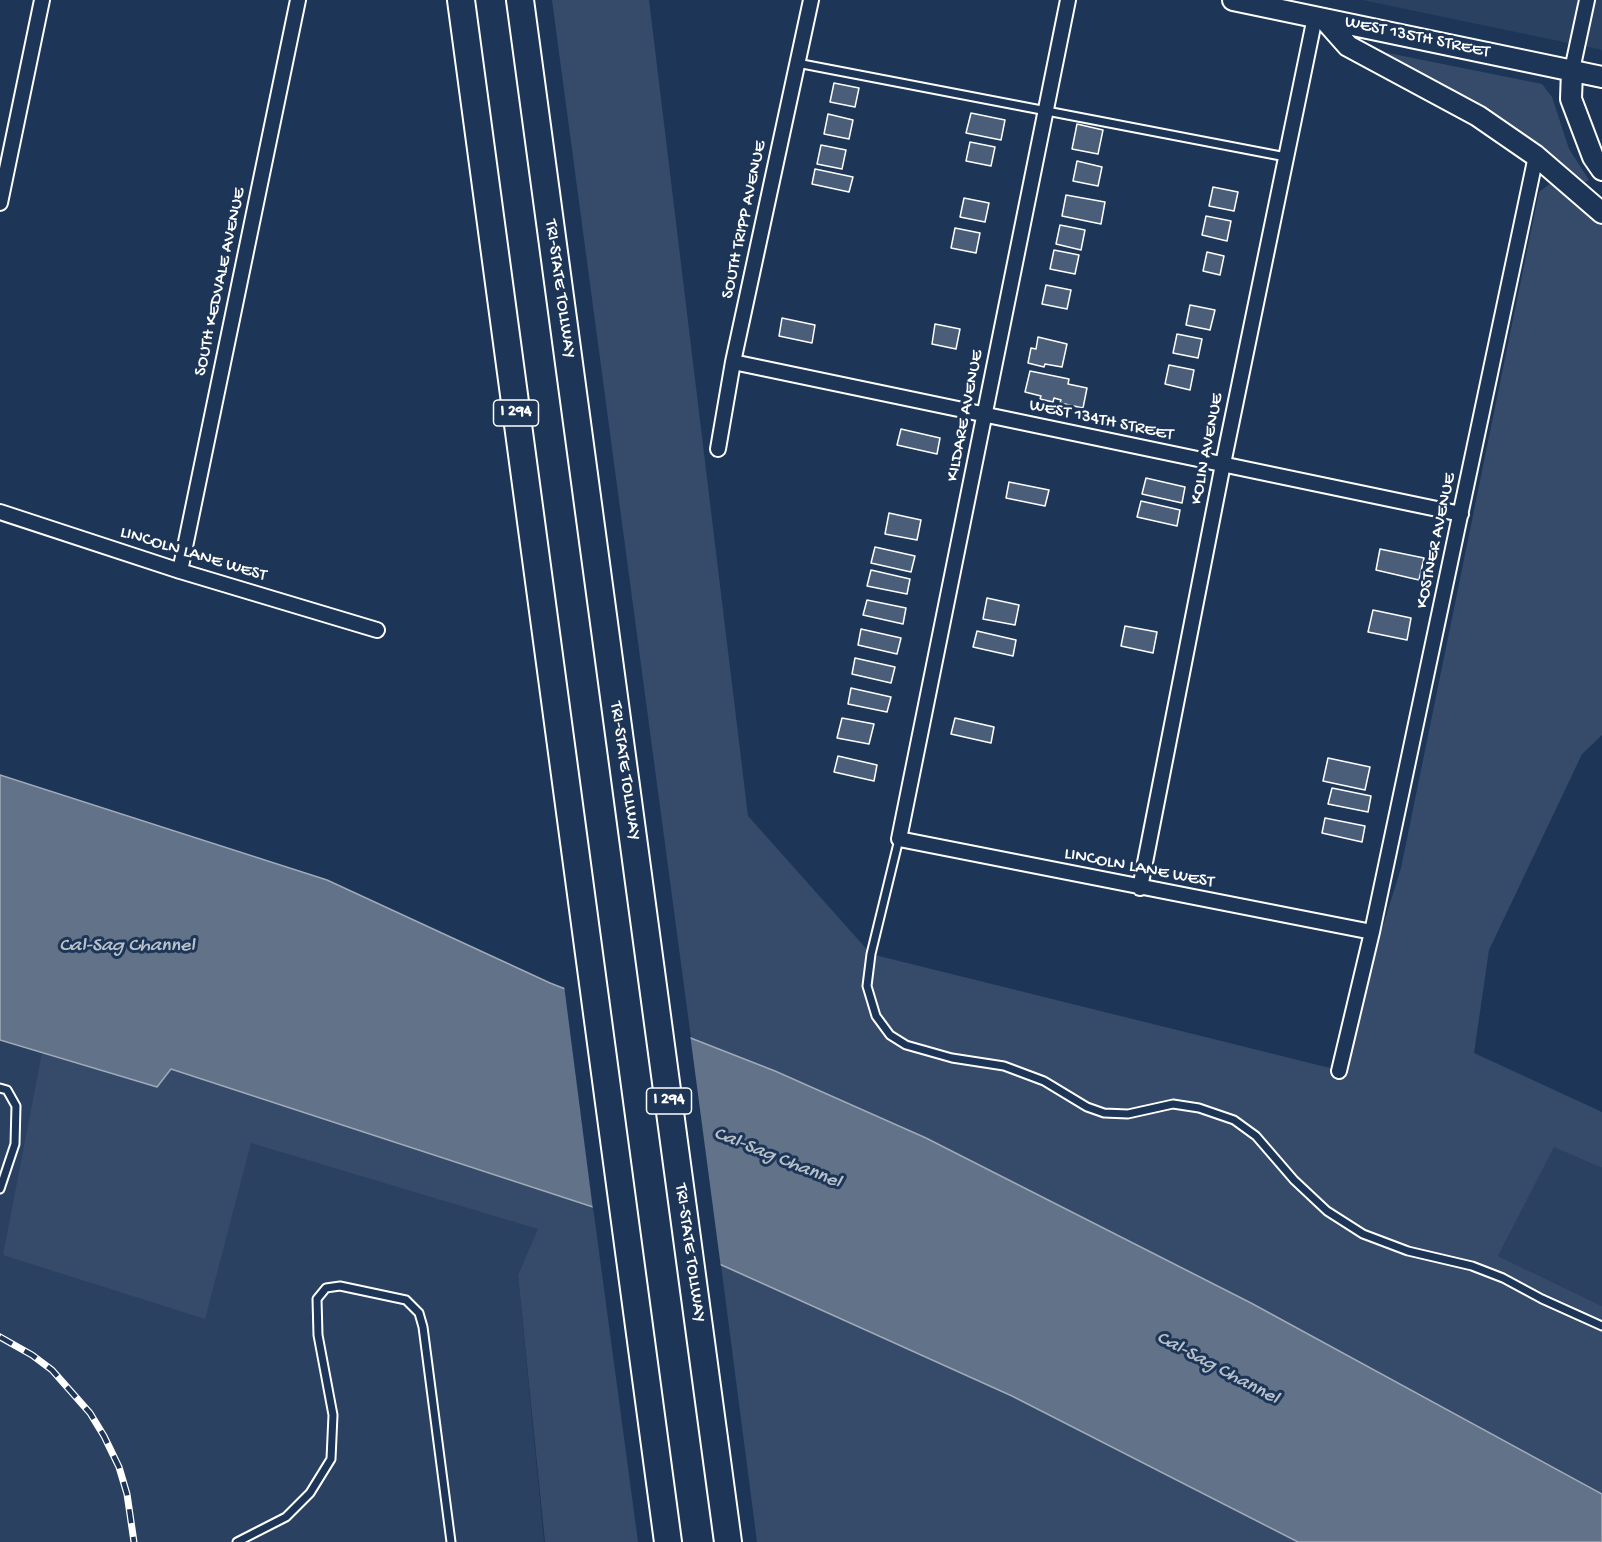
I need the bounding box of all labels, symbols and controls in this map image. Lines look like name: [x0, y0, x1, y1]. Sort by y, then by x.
street label: WEST 135TH STREET: [1343, 12, 1491, 64]
street label: SOUTH TRIPP AVENUE: [718, 139, 772, 301]
street label: SOUTH KEDVALE AVENUE: [190, 186, 252, 378]
street label: TRI-STATE TOLLWAY: [539, 218, 579, 360]
street label: KILDARE AVENUE: [943, 349, 989, 483]
street label: KOLIN AVENUE: [1187, 392, 1229, 506]
street label: WEST 134TH STREET: [1027, 395, 1175, 447]
road number: I 294: [494, 400, 538, 426]
street label: KOSTNER AVENUE: [1412, 471, 1462, 611]
street label: LINCOLN LANE WEST: [117, 522, 269, 588]
street label: TRI-STATE TOLLWAY: [604, 700, 644, 842]
street label: LINCOLN LANE WEST: [1062, 844, 1216, 894]
water label: Cal-Sag Channel: [59, 935, 195, 959]
road number: I 294: [646, 1088, 692, 1114]
water label: Cal-Sag Channel: [710, 1122, 844, 1196]
street label: TRI-STATE TOLLWAY: [669, 1182, 709, 1324]
water label: Cal-Sag Channel: [1152, 1327, 1282, 1411]

